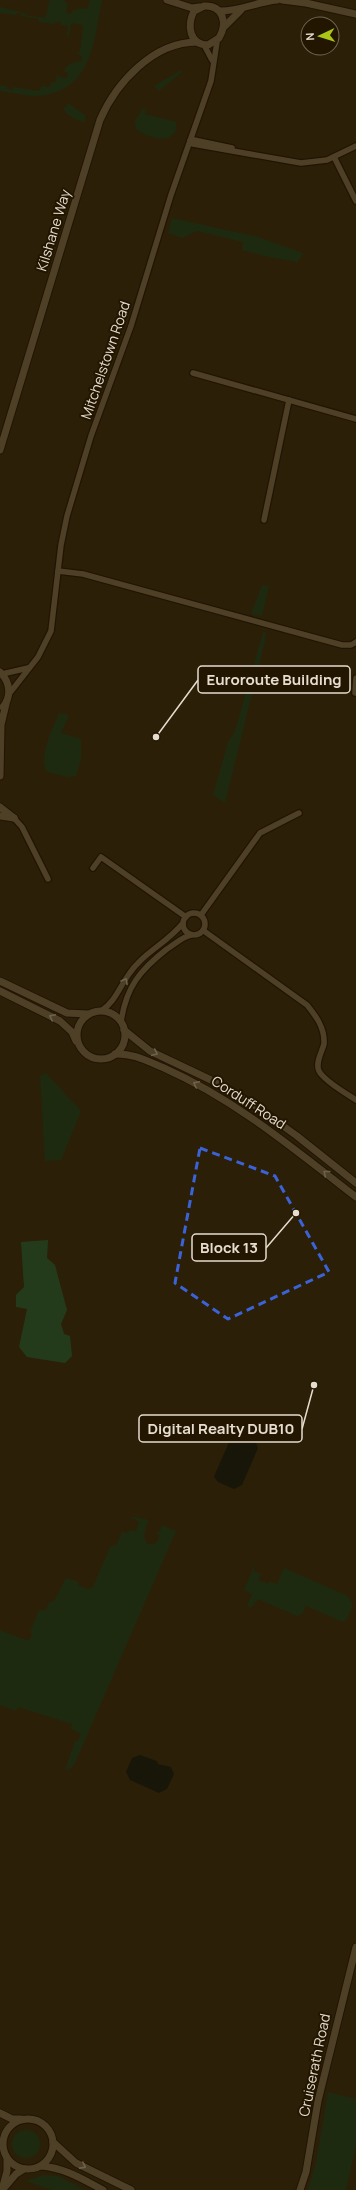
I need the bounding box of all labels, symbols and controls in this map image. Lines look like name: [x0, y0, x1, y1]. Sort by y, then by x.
north arrow: [300, 16, 340, 56]
text: N: [302, 32, 317, 41]
street label: Kilshane Way: [32, 186, 75, 273]
street label: Mitchelstown Road: [76, 298, 134, 422]
callout: Euroroute Building: [198, 666, 350, 693]
text: Euroroute Building: [206, 669, 342, 690]
one-way arrow: [120, 978, 127, 985]
one-way arrow: [49, 1014, 56, 1022]
one-way arrow: [151, 1048, 159, 1056]
street label: Corduff Road: [208, 1071, 290, 1133]
one-way arrow: [192, 1081, 200, 1089]
one-way arrow: [323, 1170, 330, 1177]
callout: Block 13: [192, 1234, 266, 1261]
text: Block 13: [200, 1237, 258, 1258]
callout: Digital Realty DUB10: [139, 1415, 302, 1442]
text: Digital Realty DUB10: [147, 1418, 295, 1439]
street label: Cruiserath Road: [294, 2012, 334, 2118]
one-way arrow: [79, 2162, 86, 2169]

